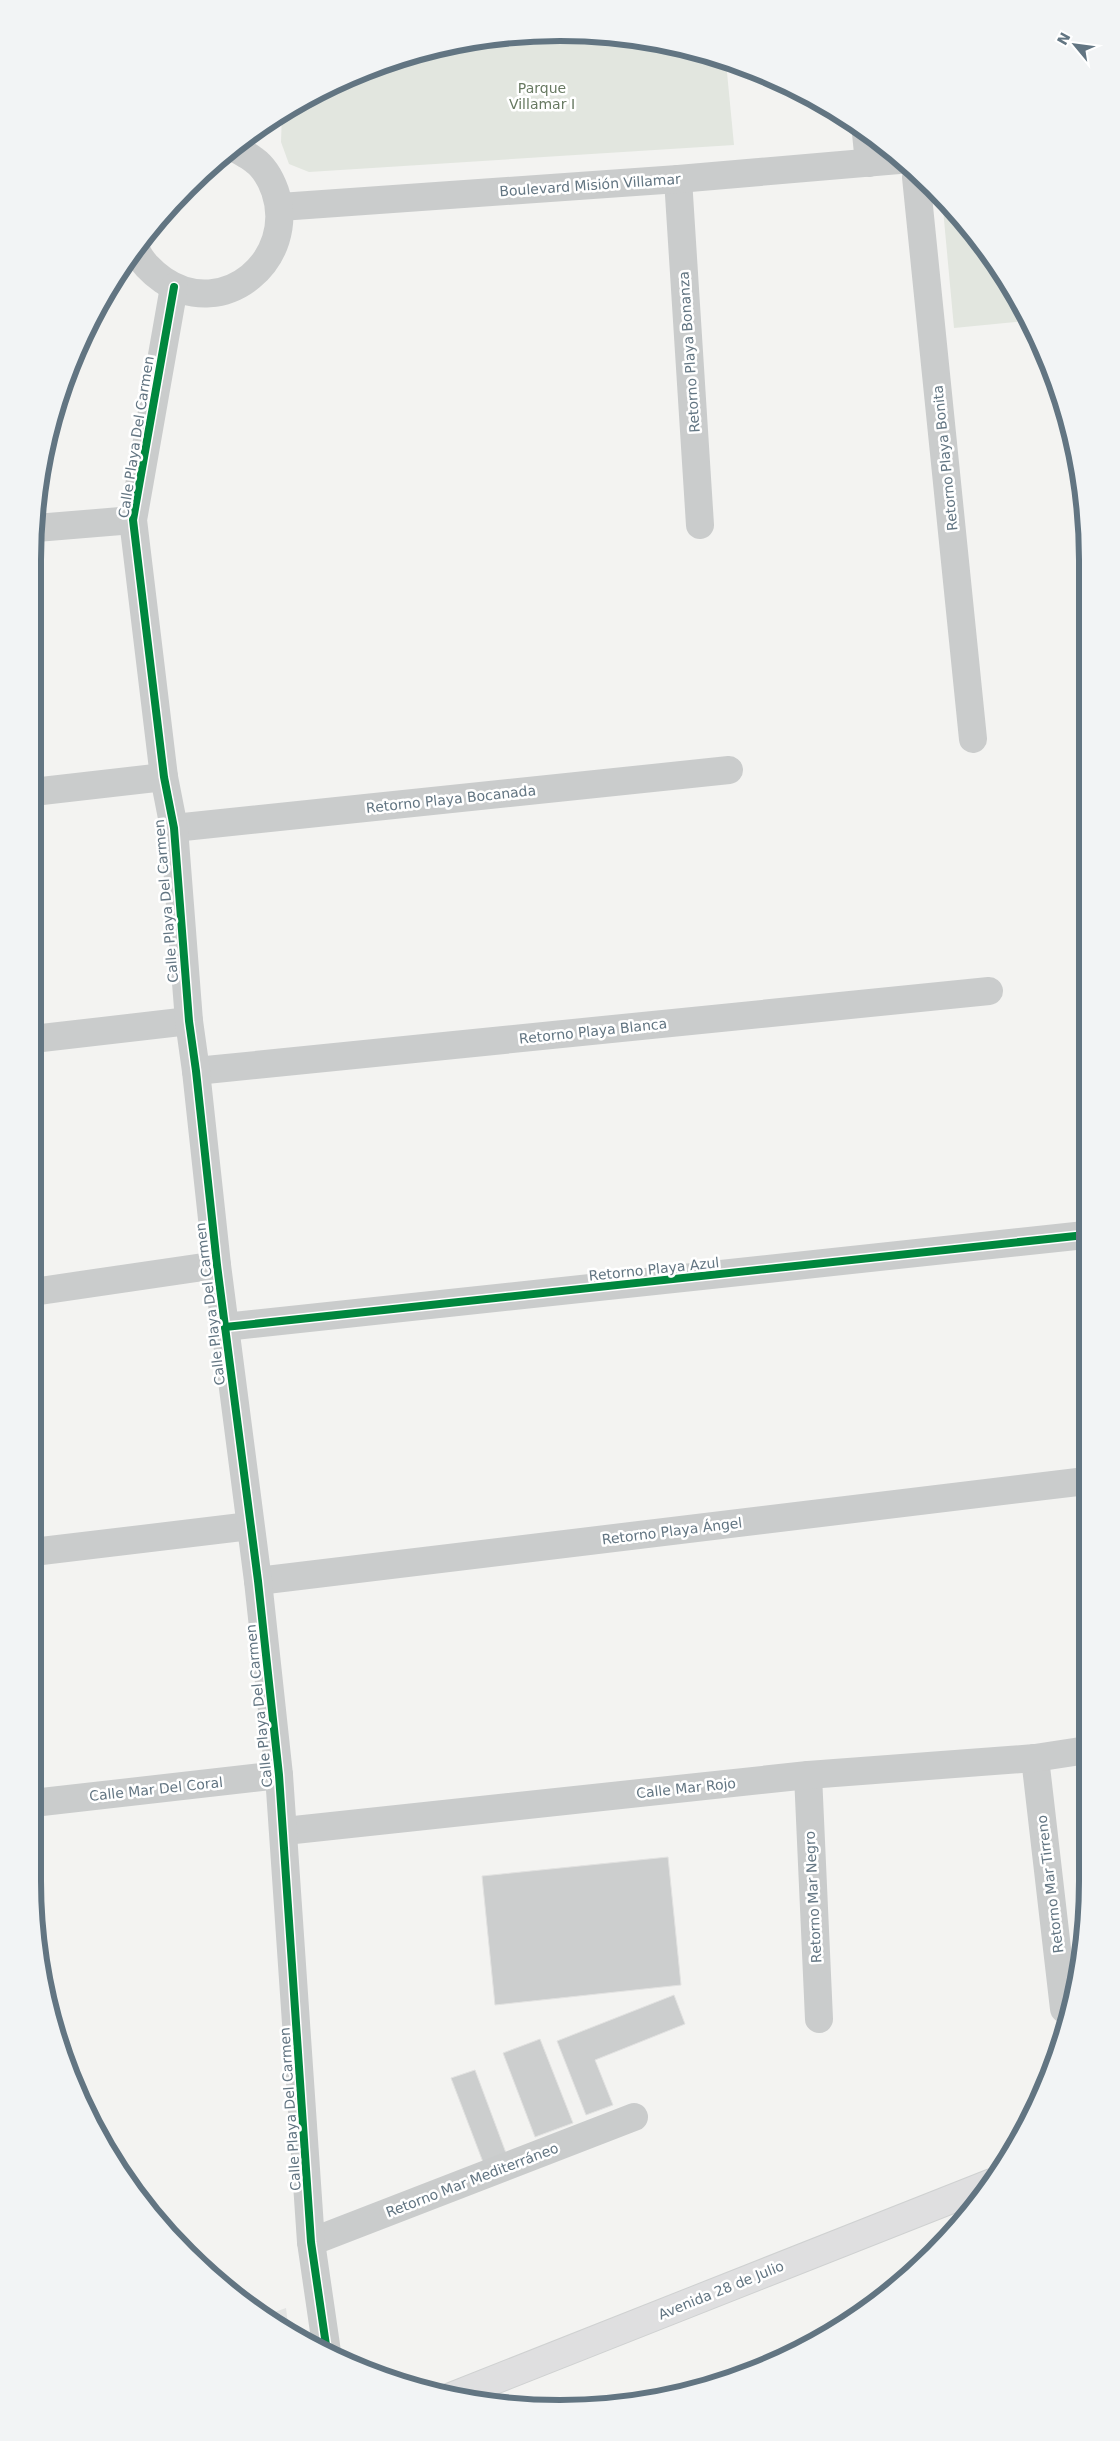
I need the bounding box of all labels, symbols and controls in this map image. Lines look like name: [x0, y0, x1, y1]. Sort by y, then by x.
north arrow: [1050, 20, 1100, 70]
text: N: [1054, 30, 1073, 48]
park label: Parque Villamar I: [509, 80, 575, 112]
street label: Boulevard Misión Villamar: [499, 171, 681, 199]
street label: Retorno Playa Bonanza: [675, 271, 703, 433]
street label: Calle Playa Del Carmen: [115, 355, 157, 519]
street label: Retorno Playa Bonita: [929, 384, 961, 532]
street label: Retorno Playa Bocanada: [365, 782, 537, 816]
street label: Calle Playa Del Carmen: [151, 819, 181, 983]
street label: Retorno Playa Blanca: [518, 1015, 668, 1047]
street label: Calle Playa Del Carmen: [192, 1222, 228, 1386]
street label: Retorno Playa Azul: [588, 1254, 720, 1284]
street label: Retorno Playa Ángel: [601, 1514, 743, 1548]
street label: Calle Playa Del Carmen: [242, 1624, 276, 1788]
street label: Calle Mar Del Coral: [88, 1774, 224, 1804]
street label: Calle Mar Rojo: [635, 1775, 737, 1801]
street label: Retorno Mar Tirreno: [1034, 1814, 1066, 1954]
street label: Retorno Mar Negro: [802, 1831, 824, 1963]
street label: Calle Playa Del Carmen: [276, 2027, 304, 2191]
street label: Retorno Mar Mediterráneo: [383, 2140, 561, 2220]
street label: Avenida 28 de Julio: [656, 2258, 786, 2322]

